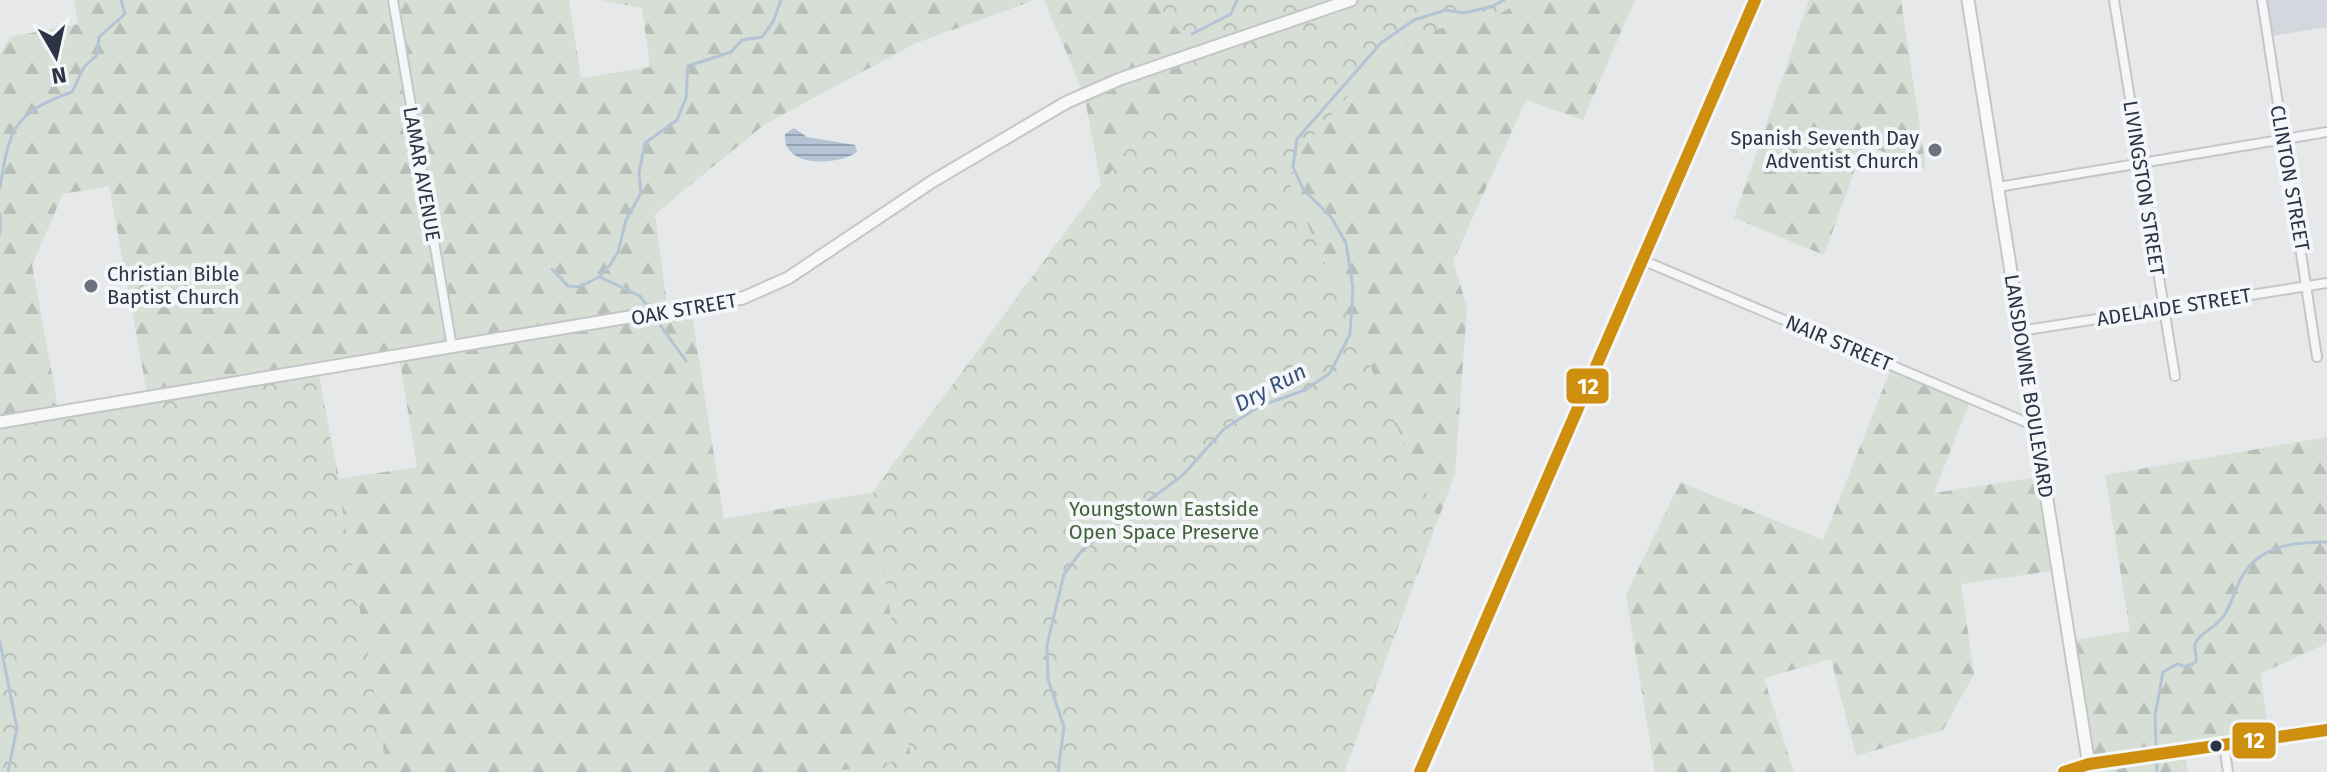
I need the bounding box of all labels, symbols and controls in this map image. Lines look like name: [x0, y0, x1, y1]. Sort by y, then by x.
north arrow: [16, 16, 96, 96]
text: N: [50, 61, 68, 90]
street label: LIVINGSTON STREET: [2118, 99, 2170, 278]
street label: CLINTON STREET: [2265, 103, 2315, 254]
street label: LAMAR AVENUE: [398, 105, 446, 243]
place label: Spanish Seventh Day Adventist Church: [1730, 126, 1919, 173]
marker: Spanish Seventh Day Adventist Church: [1926, 141, 1944, 159]
place label: Christian Bible Baptist Church: [107, 262, 240, 309]
street label: LANSDOWNE BOULEVARD: [1999, 272, 2059, 500]
marker: Christian Bible Baptist Church: [82, 277, 100, 295]
street label: ADELAIDE STREET: [2095, 283, 2254, 331]
street label: OAK STREET: [629, 288, 739, 330]
street label: NAIR STREET: [1782, 310, 1896, 376]
water label: Dry Run: [1230, 357, 1311, 418]
line badge: 12: [1565, 367, 1610, 405]
text: 12: [1577, 373, 1599, 400]
park label: Youngstown Eastside Open Space Preserve: [1069, 497, 1259, 544]
line badge: 12: [2231, 721, 2277, 760]
text: 12: [2243, 727, 2265, 754]
unlabelled marker: [2208, 738, 2224, 754]

